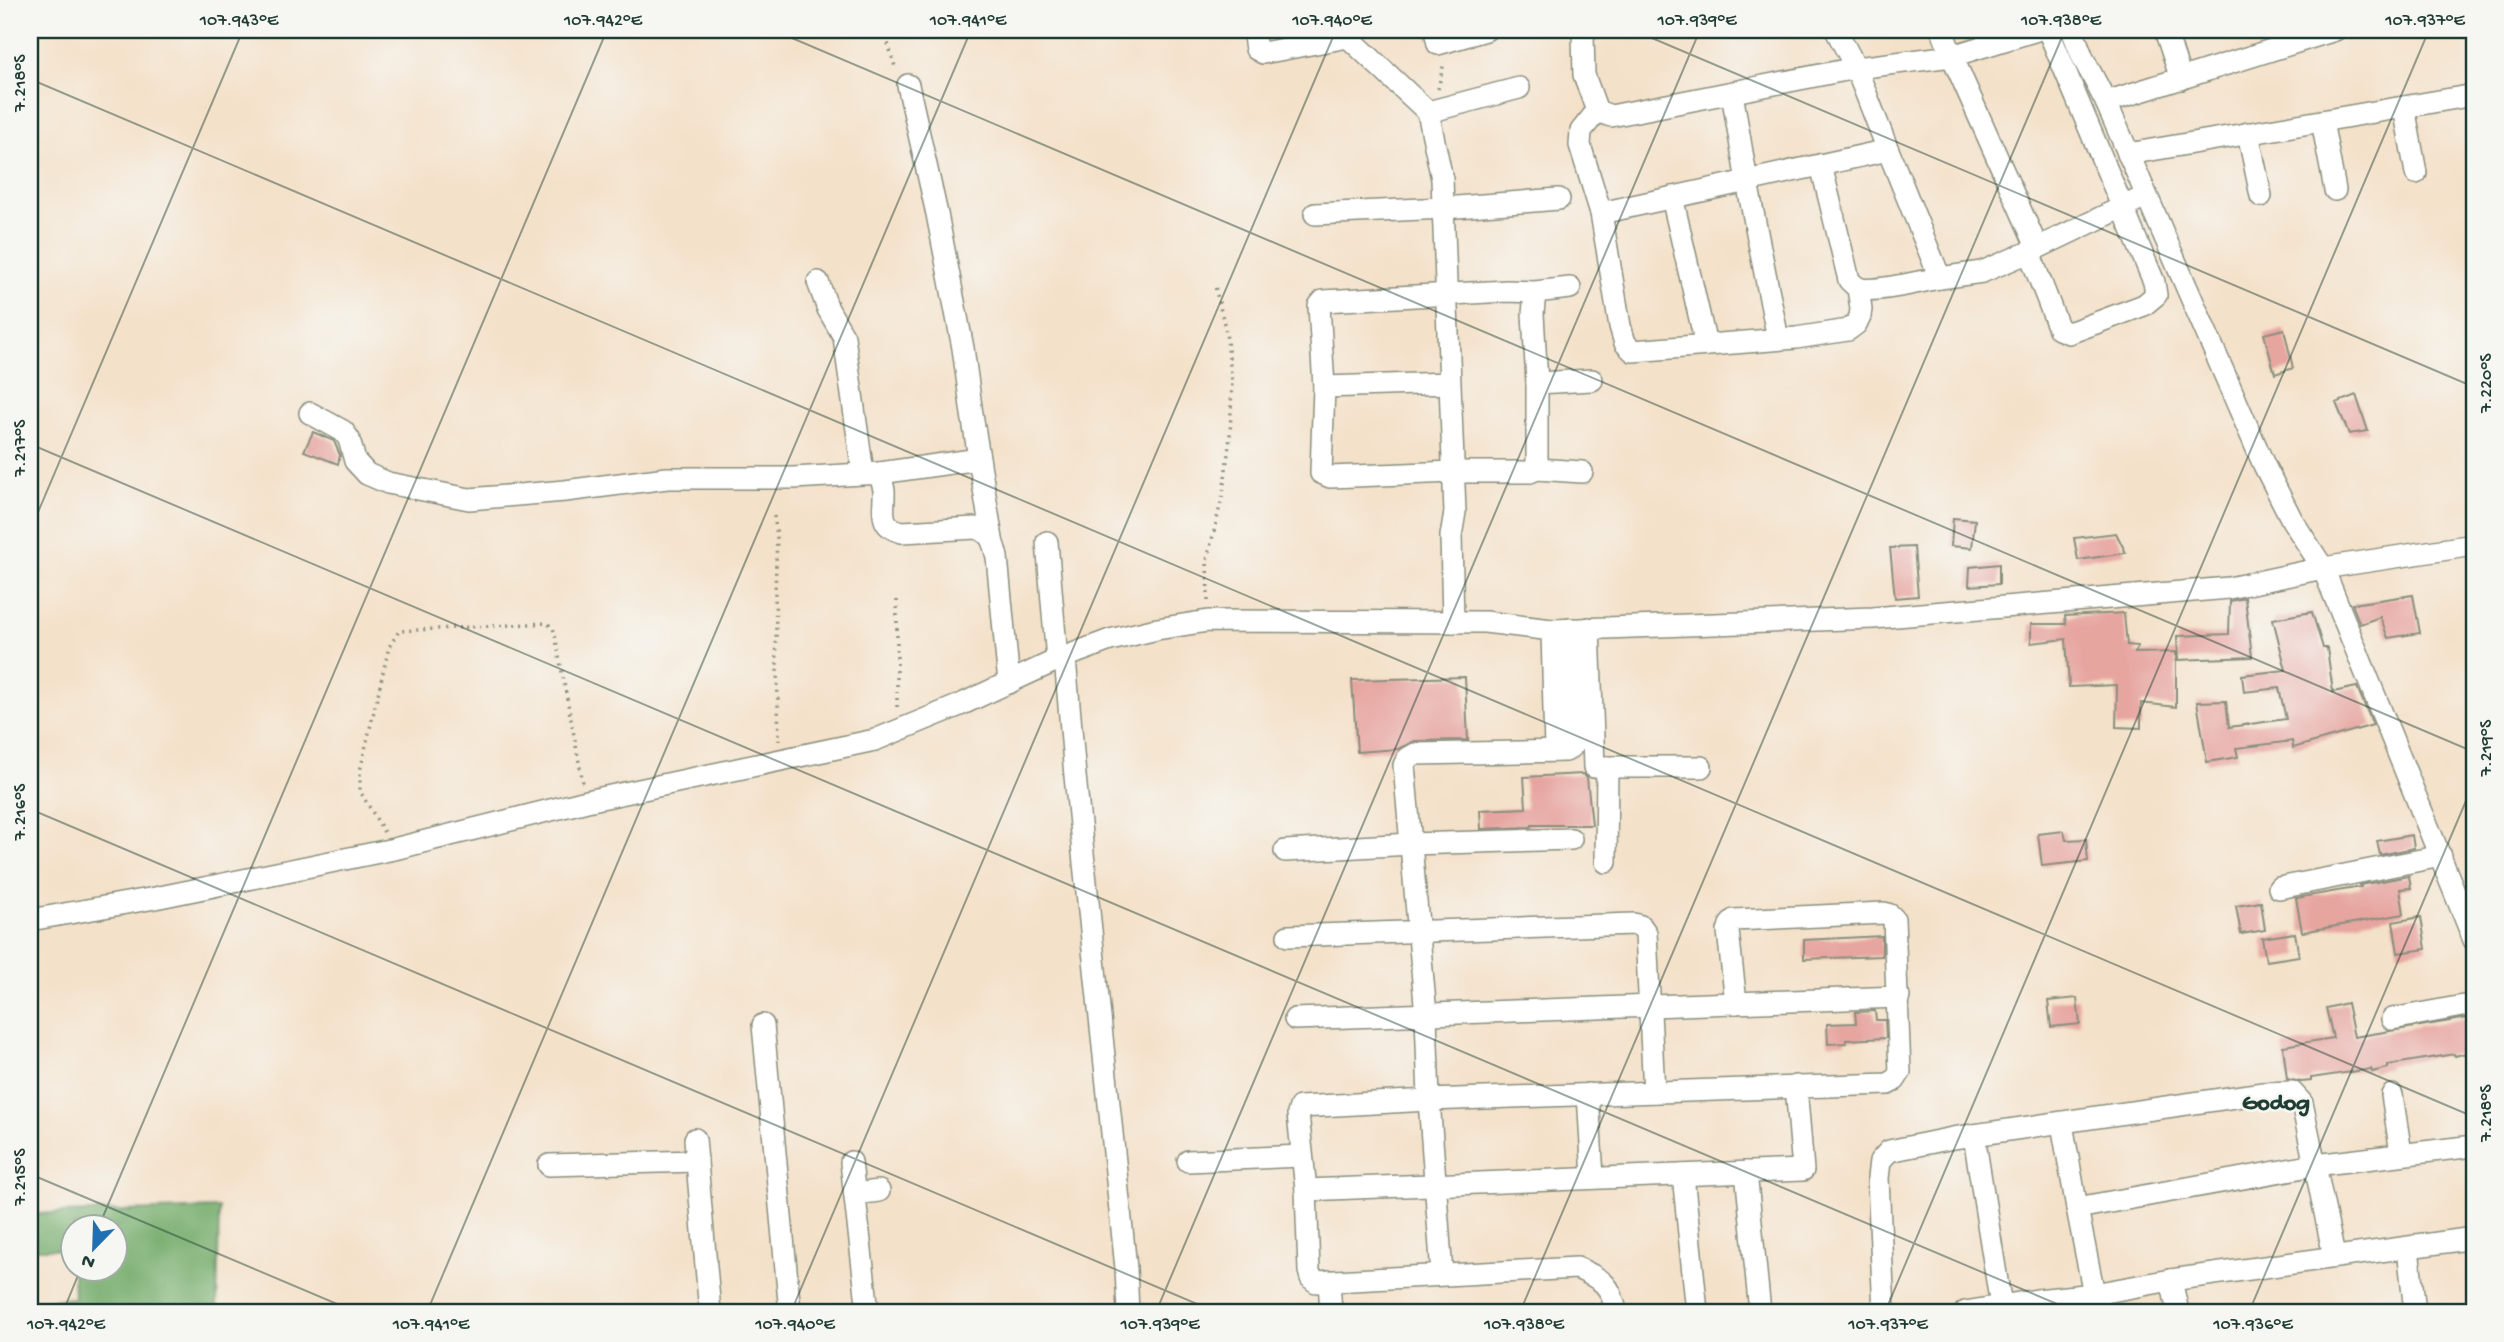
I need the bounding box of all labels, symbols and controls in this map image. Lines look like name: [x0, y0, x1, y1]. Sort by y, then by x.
text: 107.943°E: [199, 11, 279, 32]
text: 107.942°E: [563, 11, 643, 32]
text: 107.941°E: [929, 11, 1007, 32]
text: 107.940°E: [1291, 11, 1373, 32]
text: 107.939°E: [1656, 11, 1737, 32]
text: 107.938°E: [2020, 11, 2102, 32]
text: 107.937°E: [2384, 11, 2466, 32]
text: 7.218°S: [11, 54, 32, 113]
text: 7.220°S: [2477, 353, 2498, 414]
text: 7.217°S: [11, 419, 32, 477]
text: 7.219°S: [2477, 719, 2498, 777]
text: 7.216°S: [11, 783, 32, 841]
text: 7.218°S: [2477, 1084, 2498, 1143]
district label: Godog: [2242, 1090, 2310, 1119]
text: 7.215°S: [11, 1148, 32, 1207]
north arrow: [60, 1212, 130, 1282]
text: N: [79, 1247, 99, 1273]
text: 107.942°E: [26, 1315, 106, 1336]
text: 107.941°E: [392, 1315, 470, 1336]
text: 107.940°E: [754, 1315, 836, 1336]
text: 107.939°E: [1119, 1315, 1200, 1336]
text: 107.938°E: [1483, 1315, 1565, 1336]
text: 107.937°E: [1847, 1315, 1929, 1336]
text: 107.936°E: [2212, 1315, 2293, 1336]

